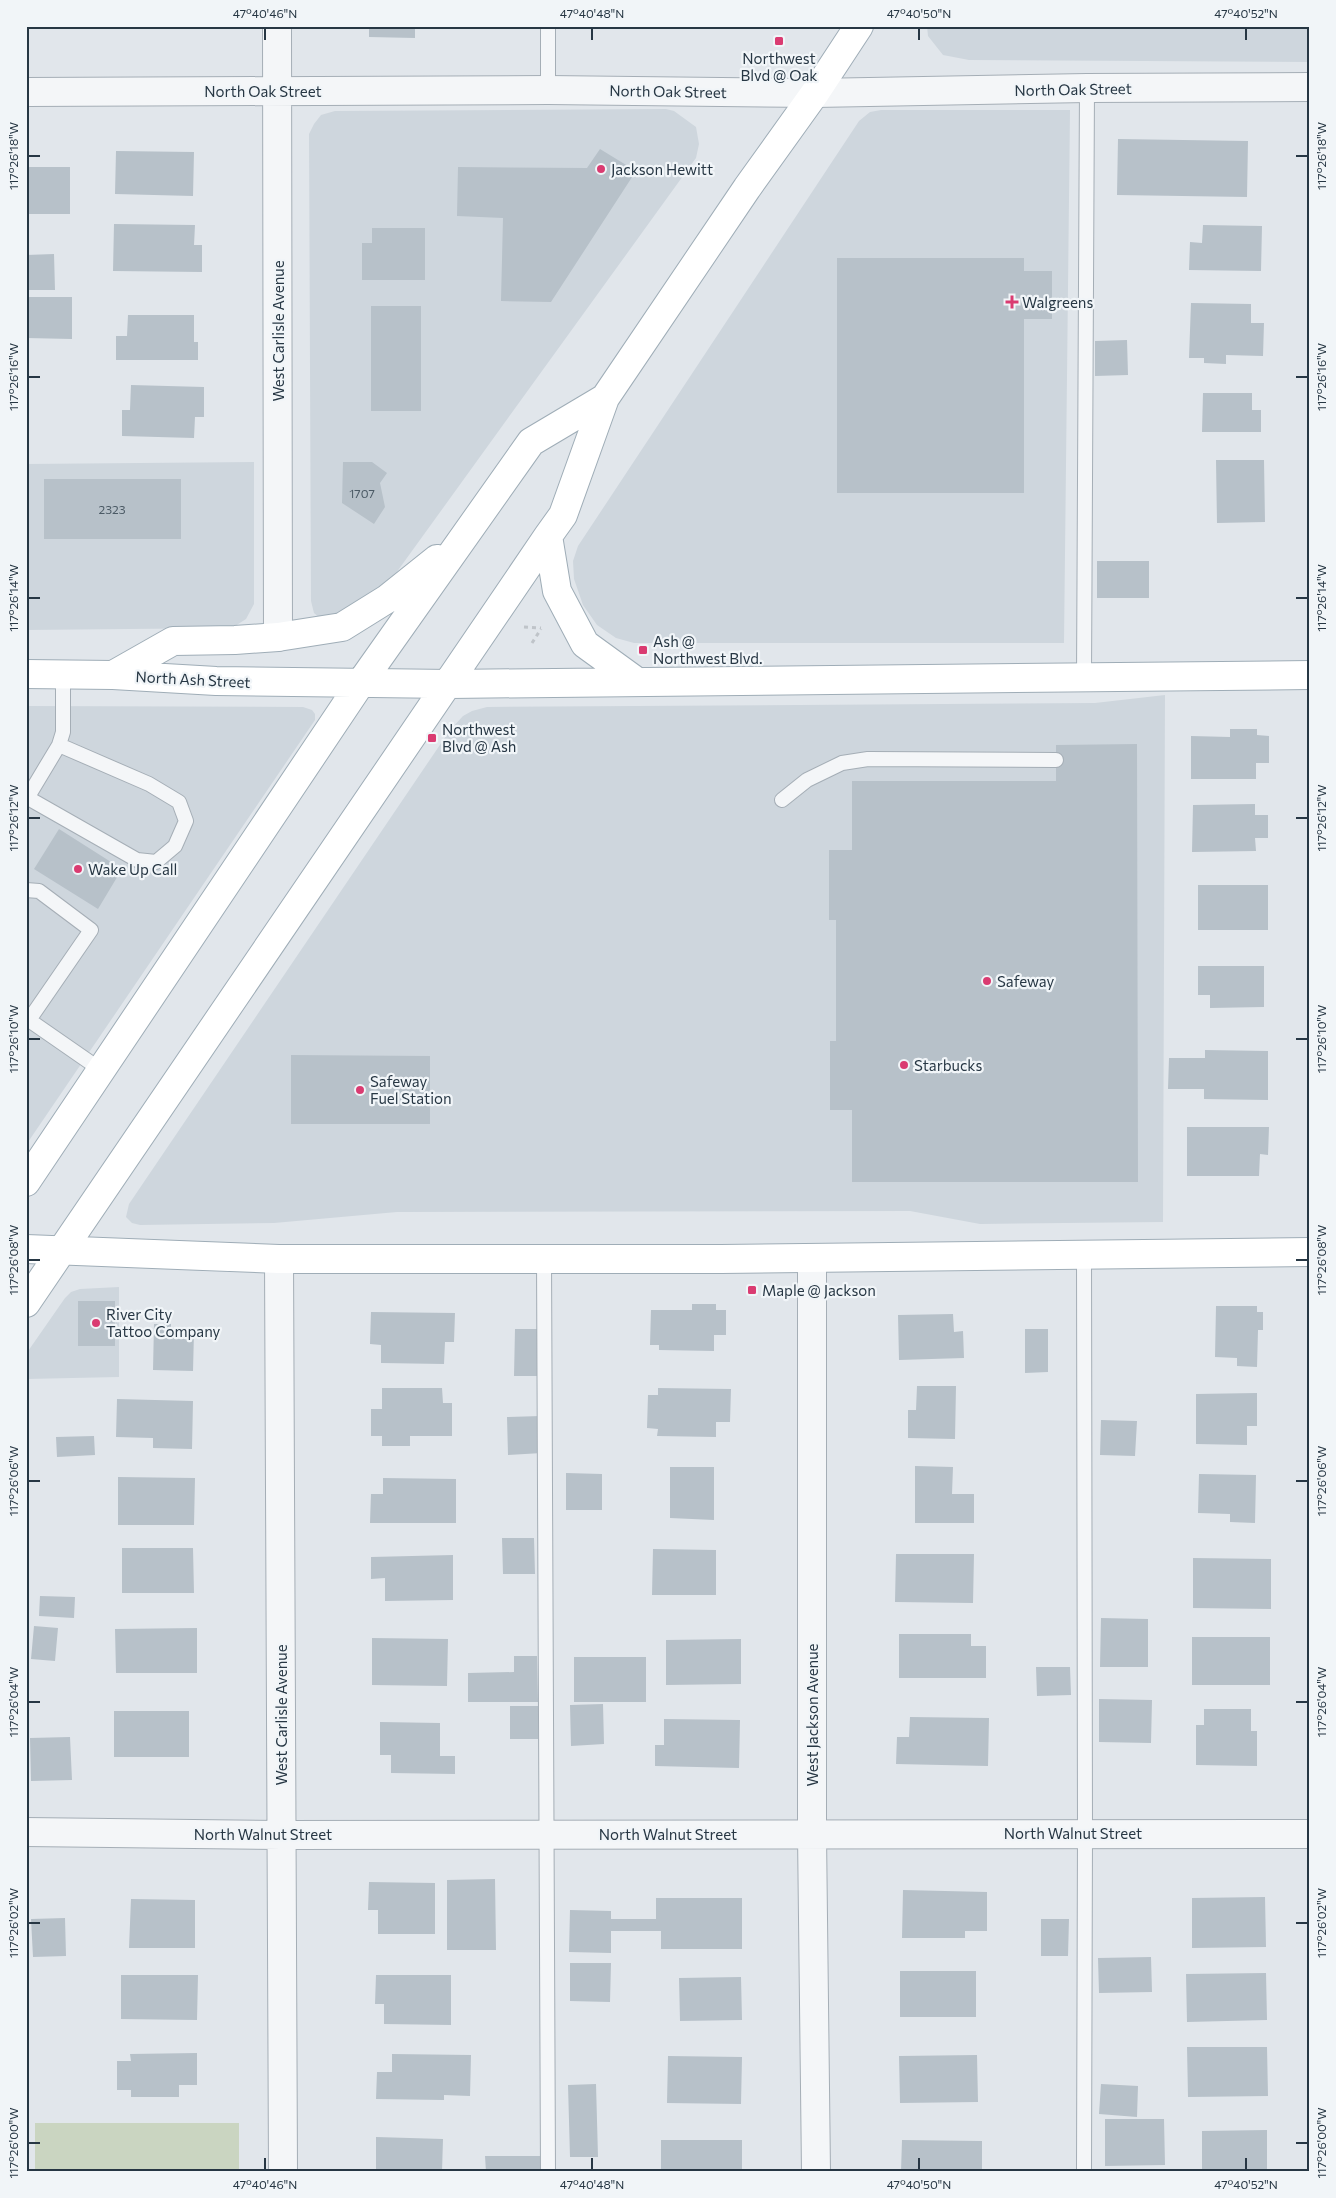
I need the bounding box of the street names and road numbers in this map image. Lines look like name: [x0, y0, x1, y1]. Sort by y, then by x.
street label: North Oak Street: [1014, 79, 1132, 99]
street label: North Oak Street: [609, 81, 727, 101]
street label: North Oak Street: [204, 82, 322, 100]
street label: West Carlisle Avenue: [269, 260, 287, 402]
street label: North Ash Street: [135, 667, 251, 691]
street label: West Jackson Avenue: [803, 1643, 821, 1786]
street label: West Carlisle Avenue: [272, 1644, 290, 1786]
street label: North Walnut Street: [1004, 1824, 1142, 1842]
street label: North Walnut Street: [194, 1825, 332, 1843]
street label: North Walnut Street: [599, 1825, 737, 1843]

